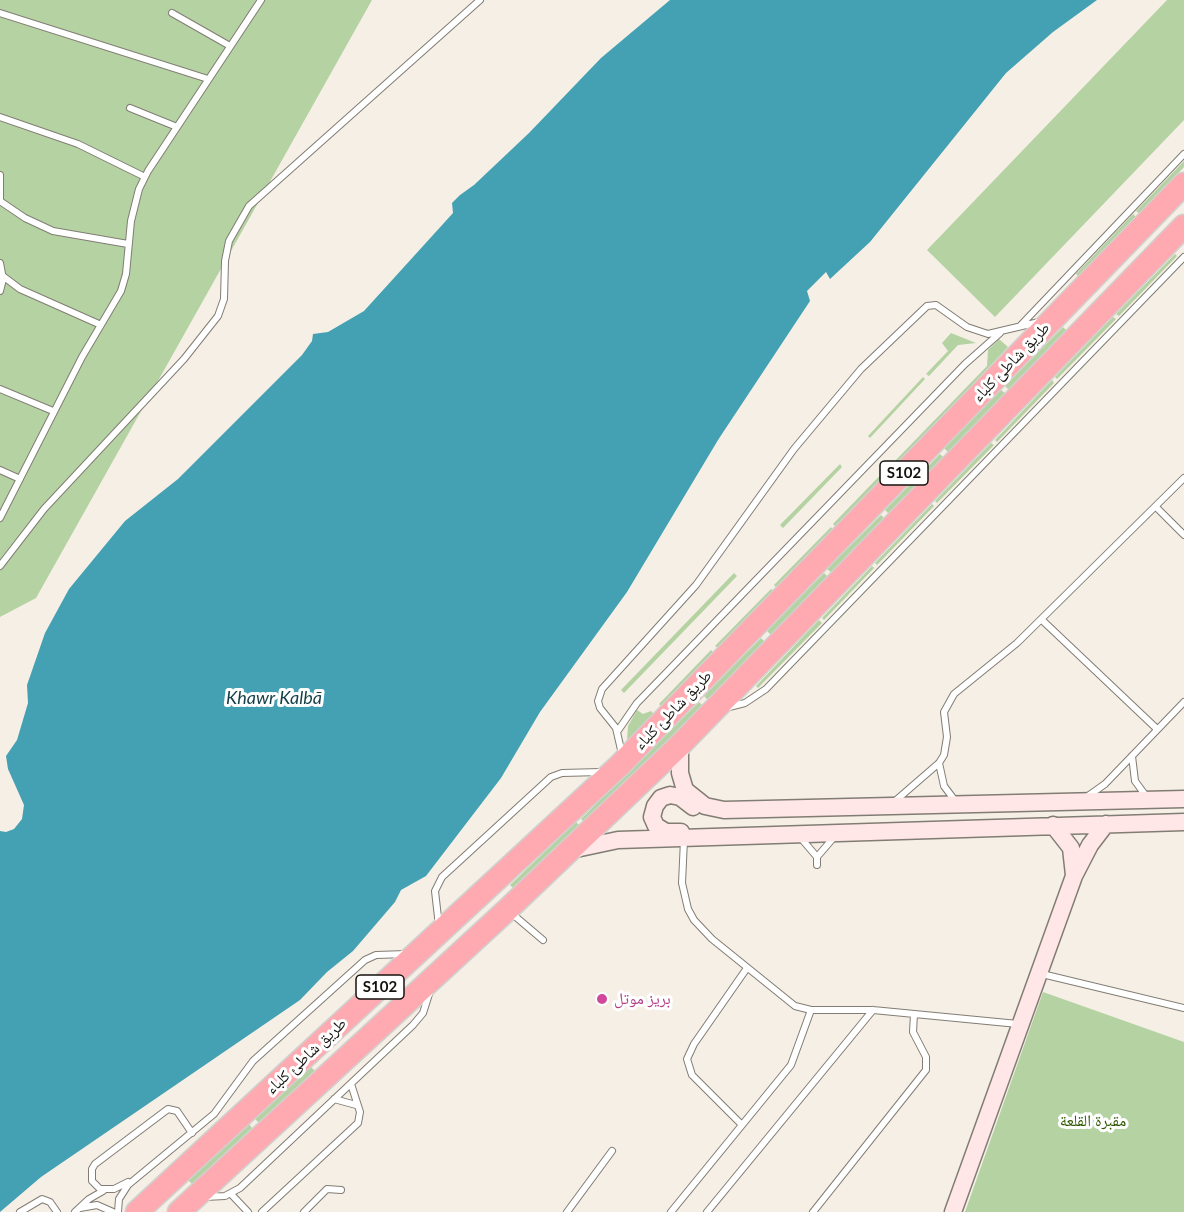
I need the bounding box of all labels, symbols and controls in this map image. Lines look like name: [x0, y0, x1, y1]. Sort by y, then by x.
street label: طريق شاطئ كلباء: [968, 318, 1054, 406]
road number: S102: [880, 461, 928, 485]
street label: طريق شاطئ كلباء: [630, 666, 716, 754]
water label: Khawr Kalbā: [226, 687, 322, 709]
road number: S102: [356, 975, 404, 999]
place label: بريز موتل: [614, 989, 671, 1009]
marker: بريز موتل: [595, 992, 609, 1006]
street label: طريق شاطئ كلباء: [262, 1014, 350, 1098]
park label: مقبرة القلعة: [1060, 1111, 1126, 1131]

